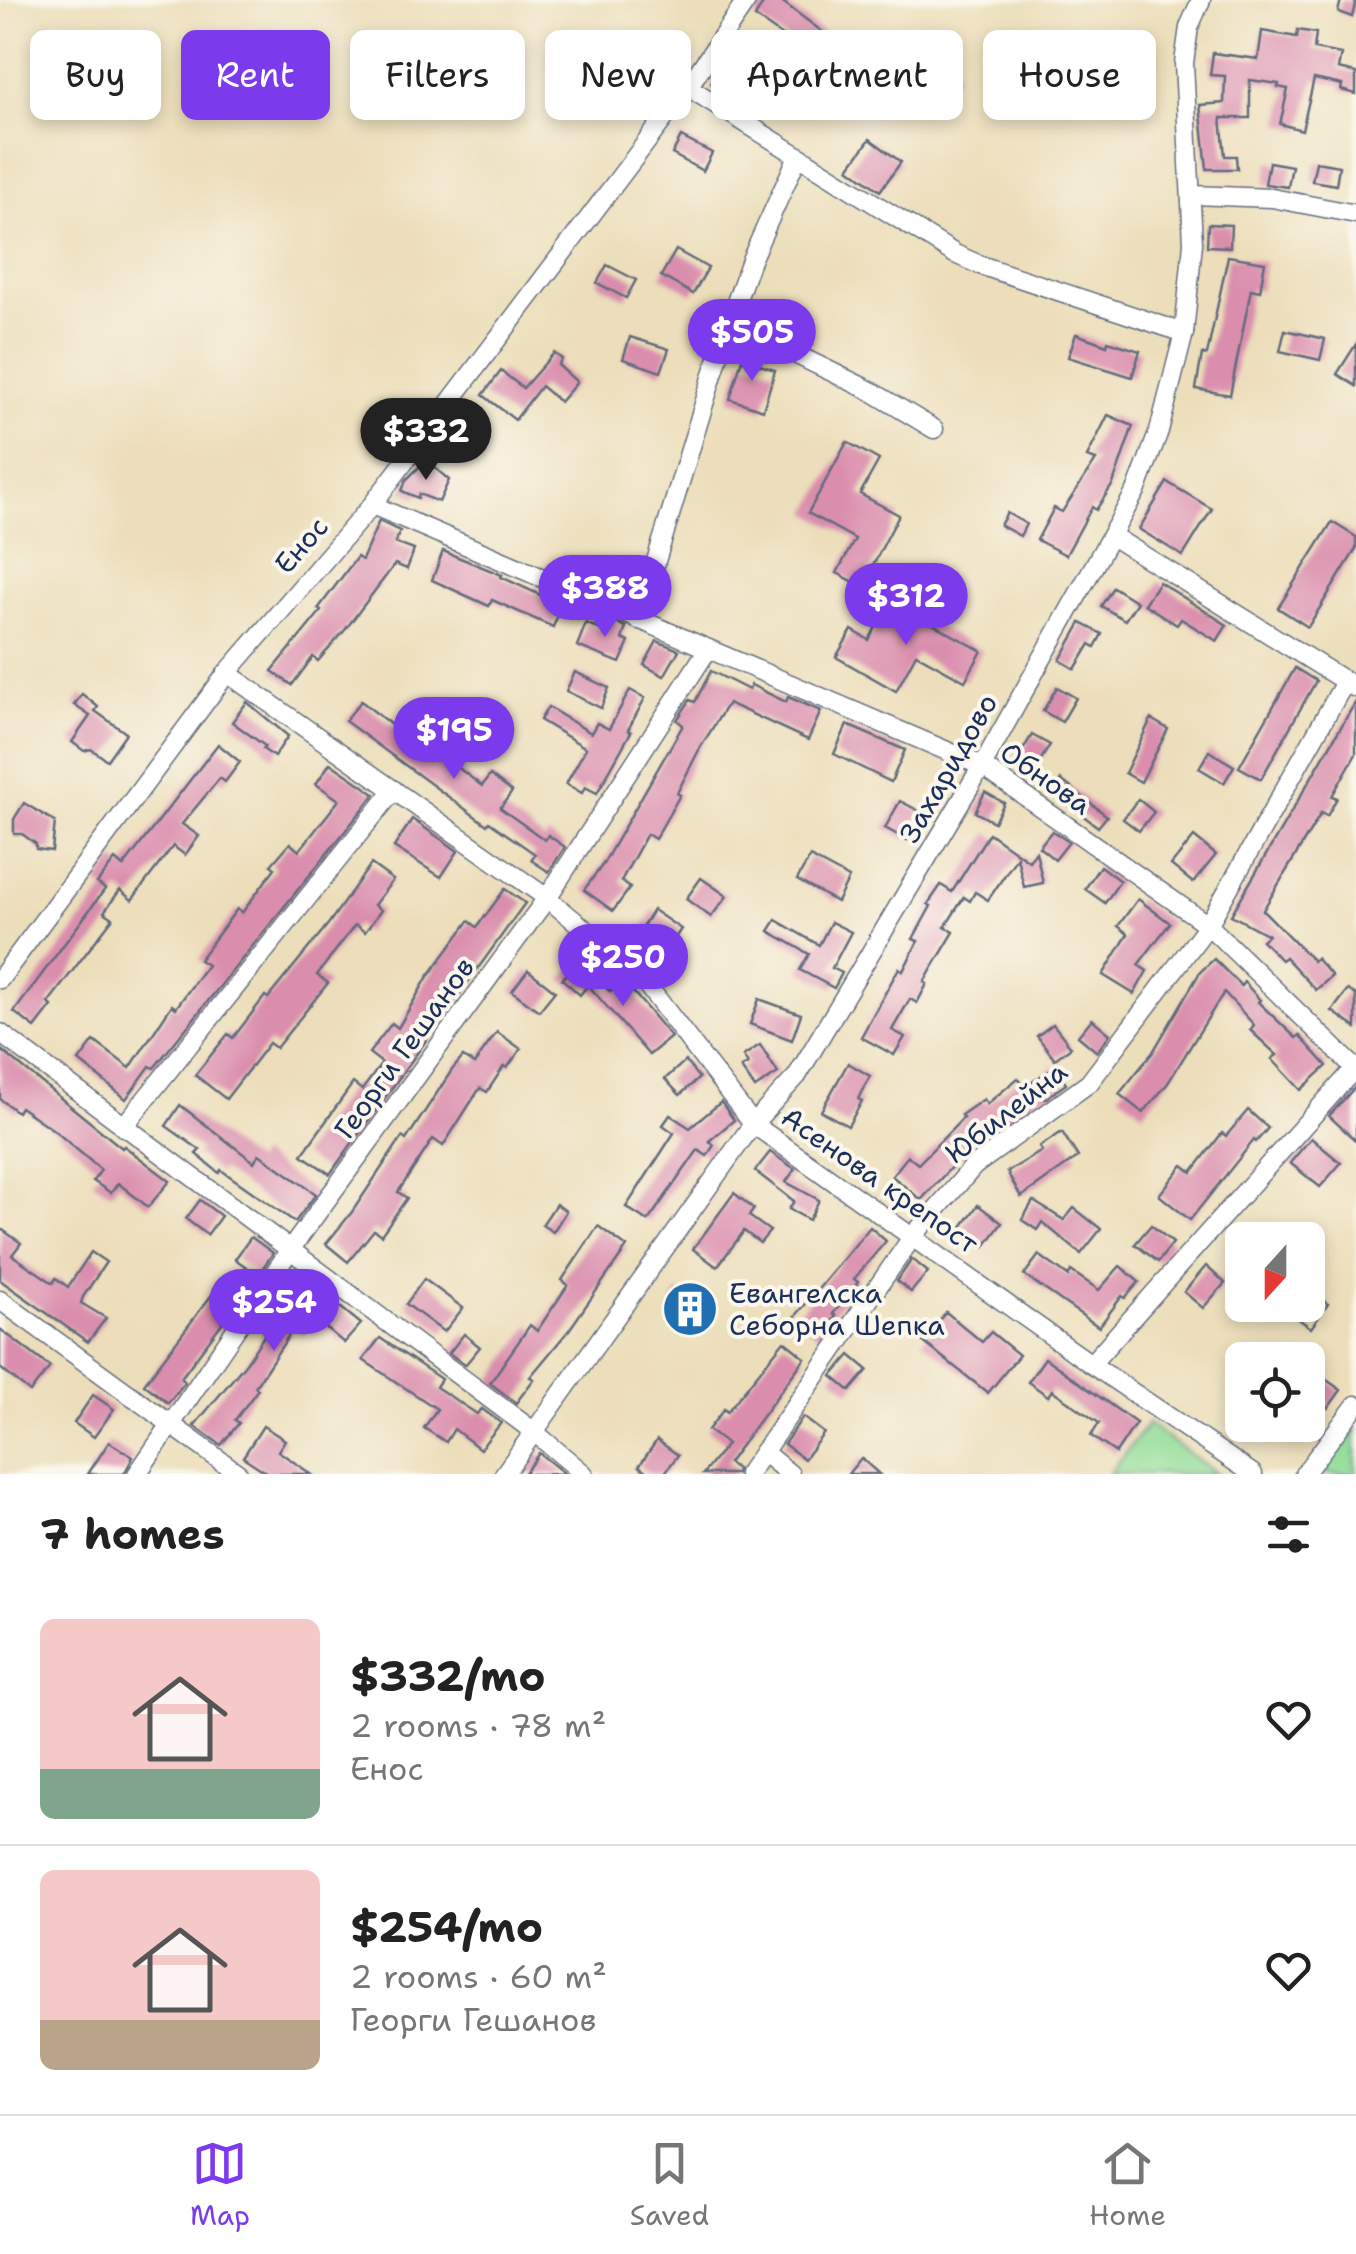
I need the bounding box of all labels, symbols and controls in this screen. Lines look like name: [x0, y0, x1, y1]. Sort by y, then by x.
chip: Buy: [30, 30, 161, 120]
chip: Rent: [181, 30, 330, 120]
chip: Filters: [350, 30, 525, 120]
chip: New: [545, 30, 691, 120]
chip: Apartment: [711, 30, 963, 120]
chip: House: [983, 30, 1156, 120]
pin: $505: [693, 299, 811, 384]
text: $505: [710, 310, 794, 353]
pin: $332: [367, 398, 485, 483]
text: $332: [382, 409, 470, 452]
street label: Енос: [266, 508, 336, 582]
pin: $388: [546, 555, 664, 640]
pin: $312: [847, 563, 965, 648]
text: $388: [560, 566, 650, 609]
text: $312: [867, 574, 945, 617]
street label: Захаридово: [890, 687, 1006, 849]
pin: $195: [395, 697, 513, 782]
text: $195: [415, 708, 493, 751]
street label: Обнова: [993, 733, 1099, 823]
pin: $250: [564, 924, 682, 1009]
text: $250: [580, 935, 666, 978]
street label: Георги Гешанов: [325, 950, 483, 1146]
street label: Юбилейна: [937, 1052, 1075, 1172]
street label: Асенова крепост: [774, 1098, 987, 1263]
north arrow: [1225, 1222, 1325, 1322]
map controls: [1225, 1222, 1325, 1442]
pin: $254: [215, 1269, 333, 1354]
place label: Евангелска Себорна Шепка: [729, 1274, 945, 1344]
building icon: Евангелска Себорна Шепка: [660, 1279, 720, 1339]
text: $254: [231, 1280, 317, 1323]
button: locate: [1225, 1342, 1325, 1442]
text: 7 homes: [40, 1506, 225, 1562]
icon: filters: [1261, 1507, 1316, 1562]
text: $332/mo: [350, 1648, 546, 1704]
icon: home: [120, 1659, 240, 1779]
icon: heart: [1261, 1692, 1316, 1747]
text: 2 rooms · 78 m²: [350, 1704, 606, 1747]
text: Енос: [350, 1747, 424, 1790]
text: $254/mo: [350, 1899, 543, 1955]
icon: home: [120, 1910, 240, 2030]
icon: heart: [1261, 1943, 1316, 1998]
text: 2 rooms · 60 m²: [350, 1955, 607, 1998]
text: Георги Гешанов: [350, 1998, 596, 2041]
tab: Map: [190, 2136, 250, 2234]
tab: Saved: [630, 2136, 709, 2234]
tab: Home: [1089, 2136, 1166, 2234]

